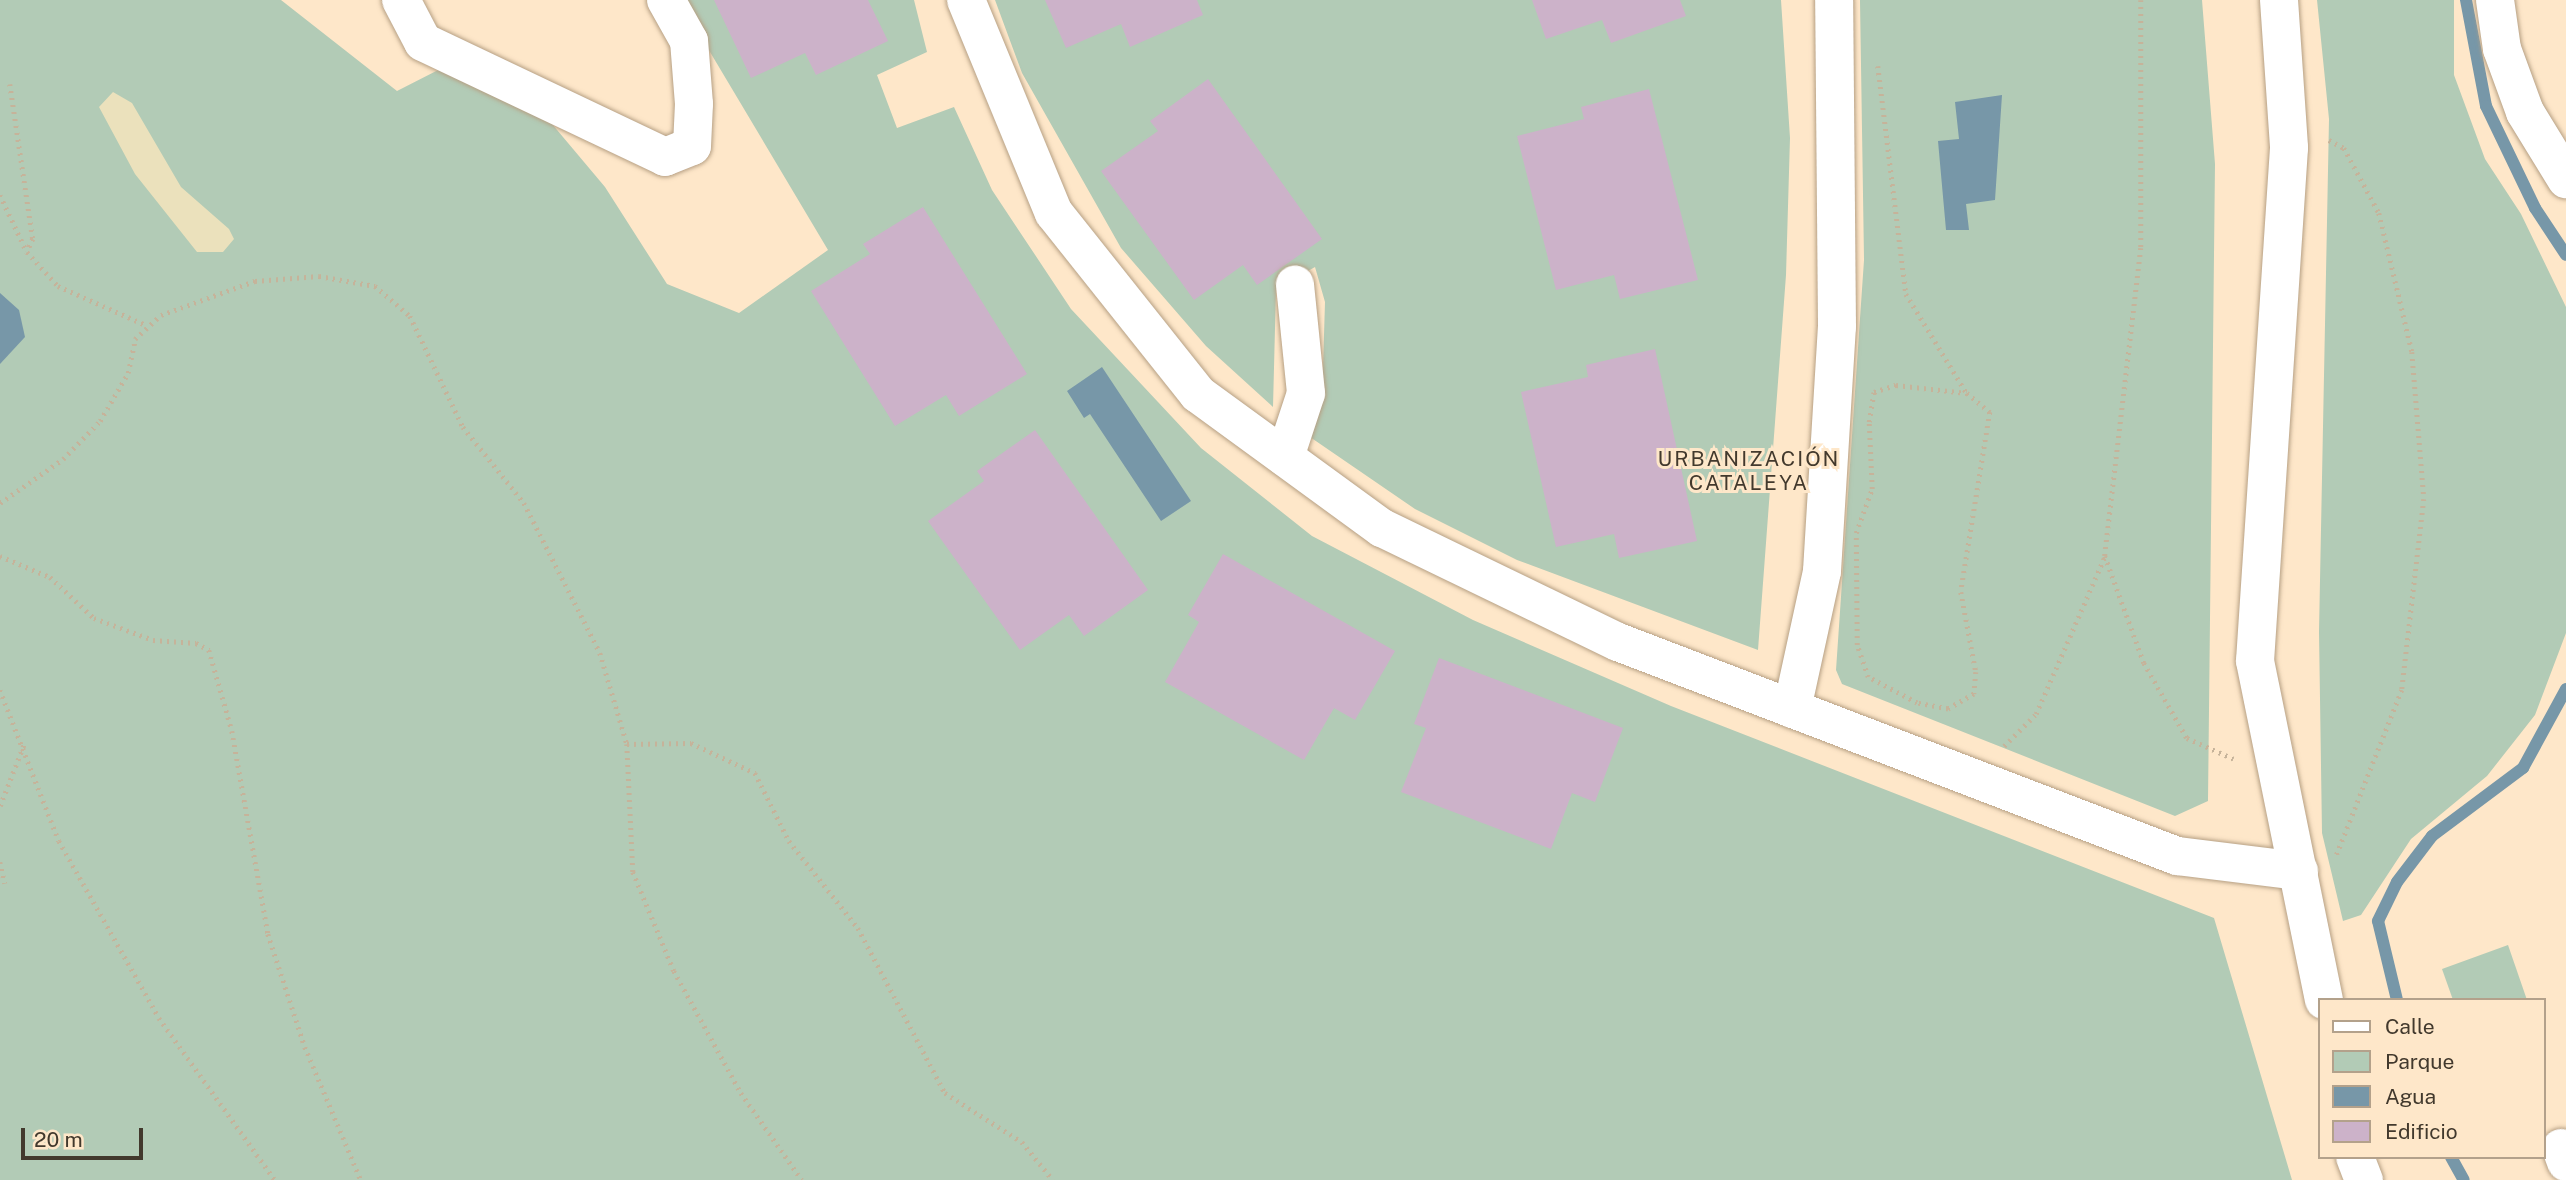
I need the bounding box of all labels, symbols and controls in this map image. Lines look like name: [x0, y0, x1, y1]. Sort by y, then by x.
district label: URBANIZACIÓN CATALEYA: [1659, 446, 1839, 496]
legend: [2318, 998, 2545, 1159]
text: Calle: [2385, 1014, 2435, 1039]
text: Parque: [2385, 1049, 2454, 1074]
text: Agua: [2385, 1084, 2436, 1109]
scale bar: [24, 1114, 147, 1158]
text: Edificio: [2385, 1119, 2458, 1144]
text: 20 m: [34, 1127, 83, 1152]

